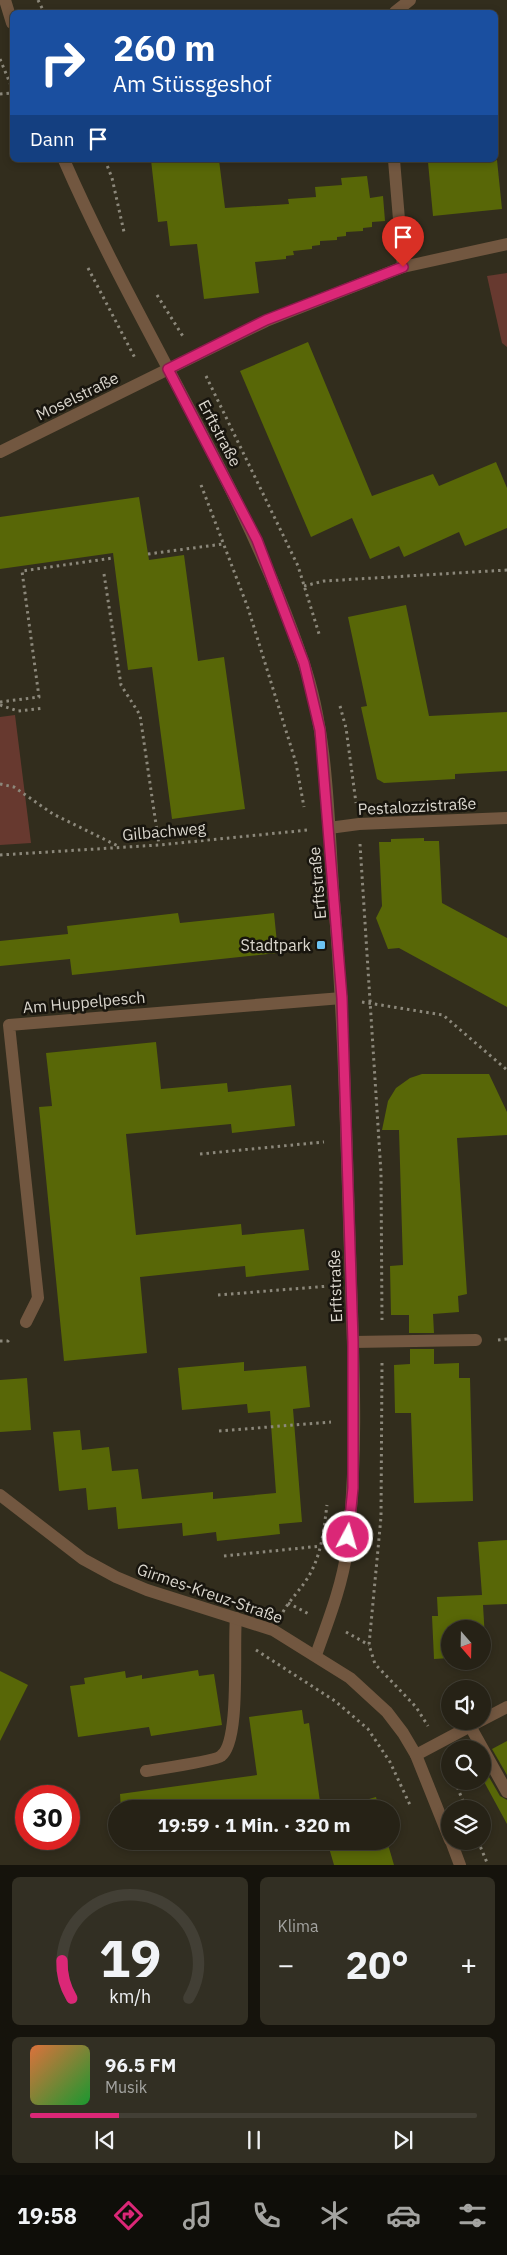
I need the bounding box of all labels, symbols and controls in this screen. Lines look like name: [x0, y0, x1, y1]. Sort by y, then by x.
text: 260 m: [113, 25, 216, 71]
icon: right: [30, 30, 95, 95]
text: Am Stüssgeshof: [113, 69, 272, 98]
icon: arrive: [84, 125, 112, 153]
text: Dann: [30, 127, 74, 151]
pin: [382, 216, 424, 267]
icon: arrive: [389, 223, 417, 251]
street label: Moselstraße: [32, 367, 122, 425]
street label: Erftstraße: [194, 396, 246, 470]
street label: Pestalozzistraße: [357, 793, 477, 819]
street label: Gilbachweg: [121, 817, 207, 845]
street label: Erftstraße: [304, 846, 330, 920]
place label: Stadtpark: [241, 935, 312, 955]
marker: Stadtpark: [315, 939, 327, 951]
street label: Am Huppelpesch: [22, 987, 146, 1017]
street label: Erftstraße: [324, 1249, 346, 1323]
position arrow: [321, 1510, 373, 1562]
street label: Girmes-Kreuz-Straße: [134, 1559, 286, 1627]
north arrow: [441, 1620, 491, 1670]
map controls: [441, 1620, 491, 1850]
button: sound: [441, 1680, 491, 1730]
button: search: [441, 1740, 491, 1790]
speed limit sign: 30: [15, 1785, 80, 1850]
button: layers: [441, 1800, 491, 1850]
text: 19:59 · 1 Min. · 320 m: [157, 1813, 351, 1837]
text: Klima: [278, 1916, 319, 1936]
text: 19: [99, 1924, 161, 1991]
text: 20°: [346, 1940, 409, 1989]
text: −: [278, 1946, 294, 1983]
text: +: [460, 1946, 477, 1983]
text: km/h: [109, 1985, 151, 2008]
text: 96.5 FM: [105, 2053, 176, 2077]
text: Musik: [105, 2077, 147, 2097]
icon: previous: [91, 2126, 119, 2154]
icon: pause: [240, 2126, 268, 2154]
icon: next: [389, 2126, 417, 2154]
icon: directions: [111, 2198, 146, 2233]
icon: music: [180, 2198, 215, 2233]
icon: phone: [249, 2198, 284, 2233]
icon: climate: [317, 2198, 352, 2233]
icon: car: [386, 2198, 421, 2233]
icon: filters: [455, 2198, 490, 2233]
text: 19:58: [17, 2201, 77, 2230]

